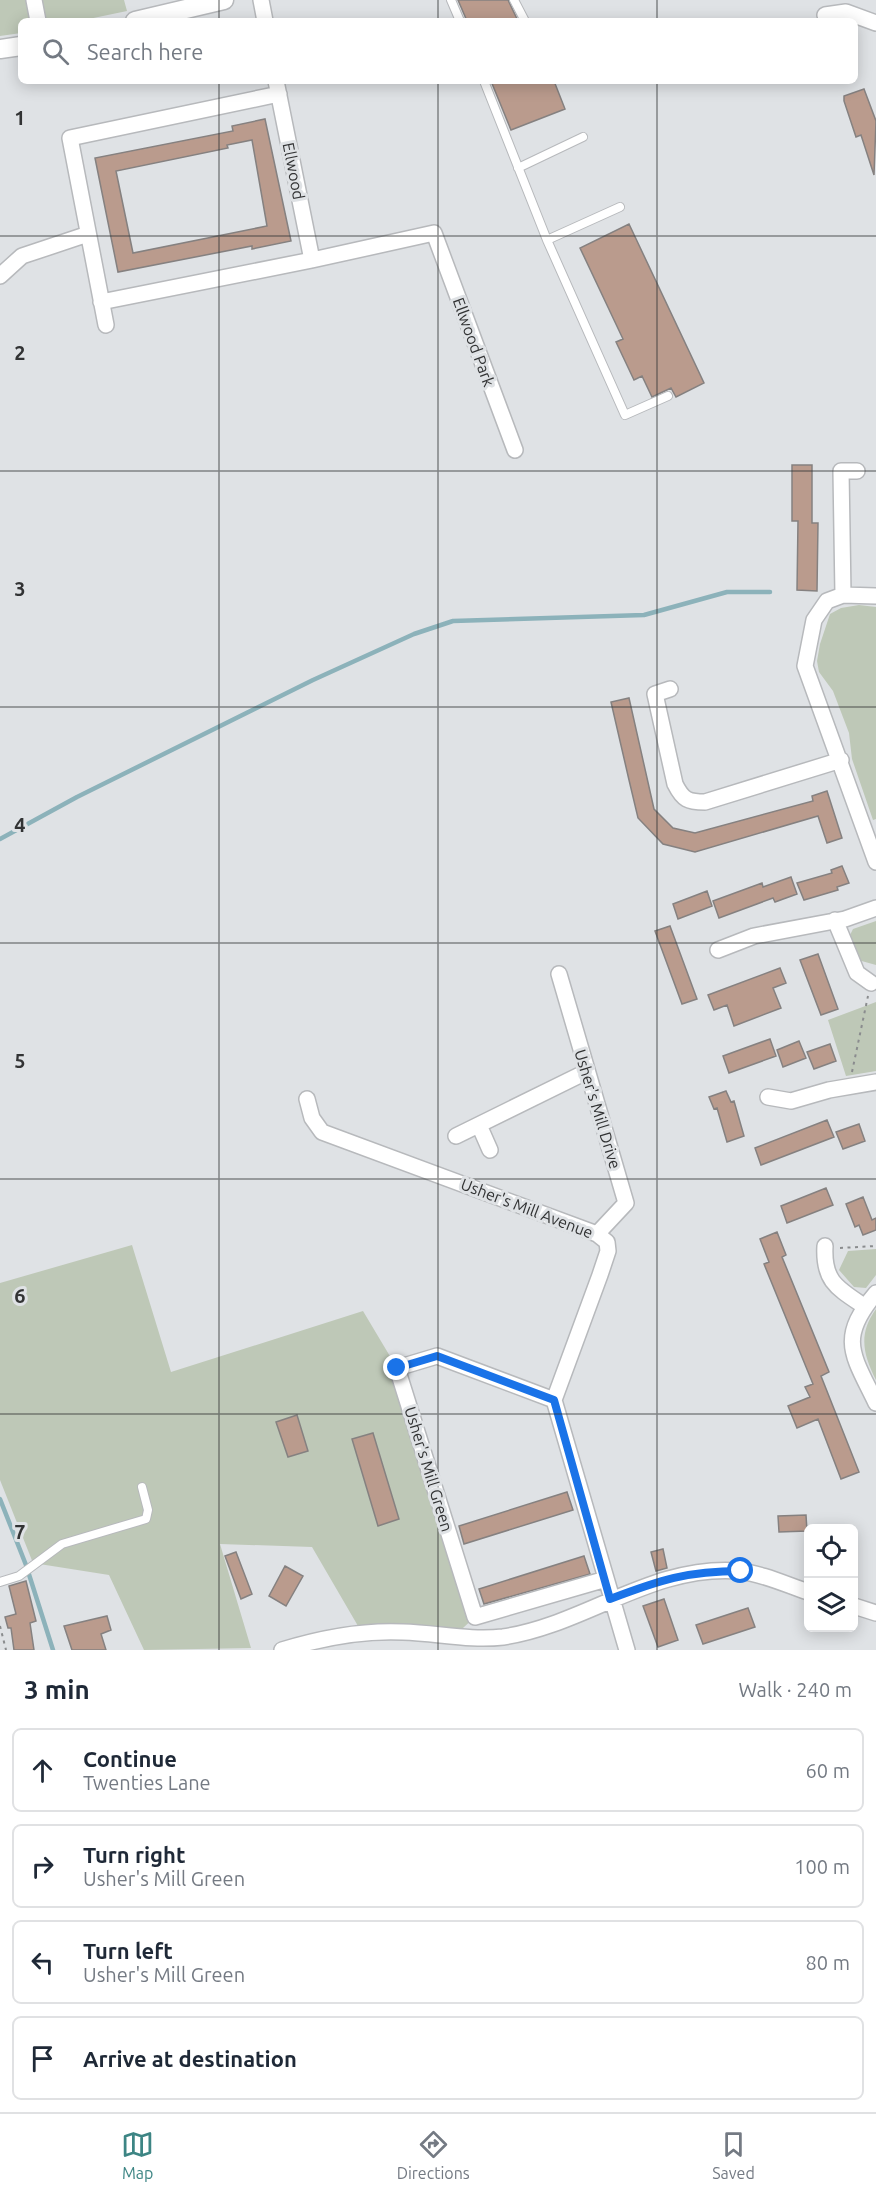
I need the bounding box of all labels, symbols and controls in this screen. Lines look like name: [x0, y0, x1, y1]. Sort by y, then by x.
search box: [18, 18, 858, 84]
icon: search: [39, 35, 72, 68]
text: Search here: [87, 39, 203, 64]
text: 1: [14, 106, 26, 129]
street label: Ellwood: [280, 141, 308, 201]
street label: Ellwood Park: [450, 295, 498, 389]
text: 2: [14, 341, 26, 364]
text: 3: [14, 577, 26, 600]
text: 4: [14, 813, 26, 836]
street label: Usher's Mill Drive: [571, 1047, 625, 1171]
text: 5: [14, 1049, 26, 1072]
street label: Usher's Mill Avenue: [458, 1174, 596, 1242]
text: 6: [14, 1284, 26, 1307]
route end: [383, 1354, 409, 1380]
street label: Usher's Mill Green: [401, 1404, 457, 1534]
text: 7: [14, 1520, 26, 1543]
map controls: [804, 1524, 858, 1632]
button: locate: [804, 1524, 858, 1578]
route start: [727, 1557, 753, 1583]
button: layers: [804, 1578, 858, 1632]
text: 3 min: [24, 1675, 90, 1704]
text: Walk · 240 m: [739, 1678, 852, 1701]
text: Continue: [83, 1746, 177, 1771]
icon: ahead: [26, 1754, 59, 1787]
text: 60 m: [806, 1759, 850, 1782]
text: Twenties Lane: [83, 1771, 211, 1794]
text: Turn right: [83, 1842, 185, 1867]
icon: right: [26, 1850, 59, 1883]
text: 100 m: [794, 1855, 850, 1878]
text: Usher's Mill Green: [83, 1867, 245, 1890]
text: Turn left: [83, 1938, 173, 1963]
icon: left: [26, 1946, 59, 1979]
text: 80 m: [806, 1951, 850, 1974]
text: Usher's Mill Green: [83, 1963, 245, 1986]
icon: arrive: [26, 2042, 59, 2075]
text: Arrive at destination: [83, 2046, 297, 2071]
tab: Map: [121, 2128, 154, 2182]
tab: Directions: [397, 2128, 470, 2182]
tab: Saved: [712, 2128, 755, 2182]

